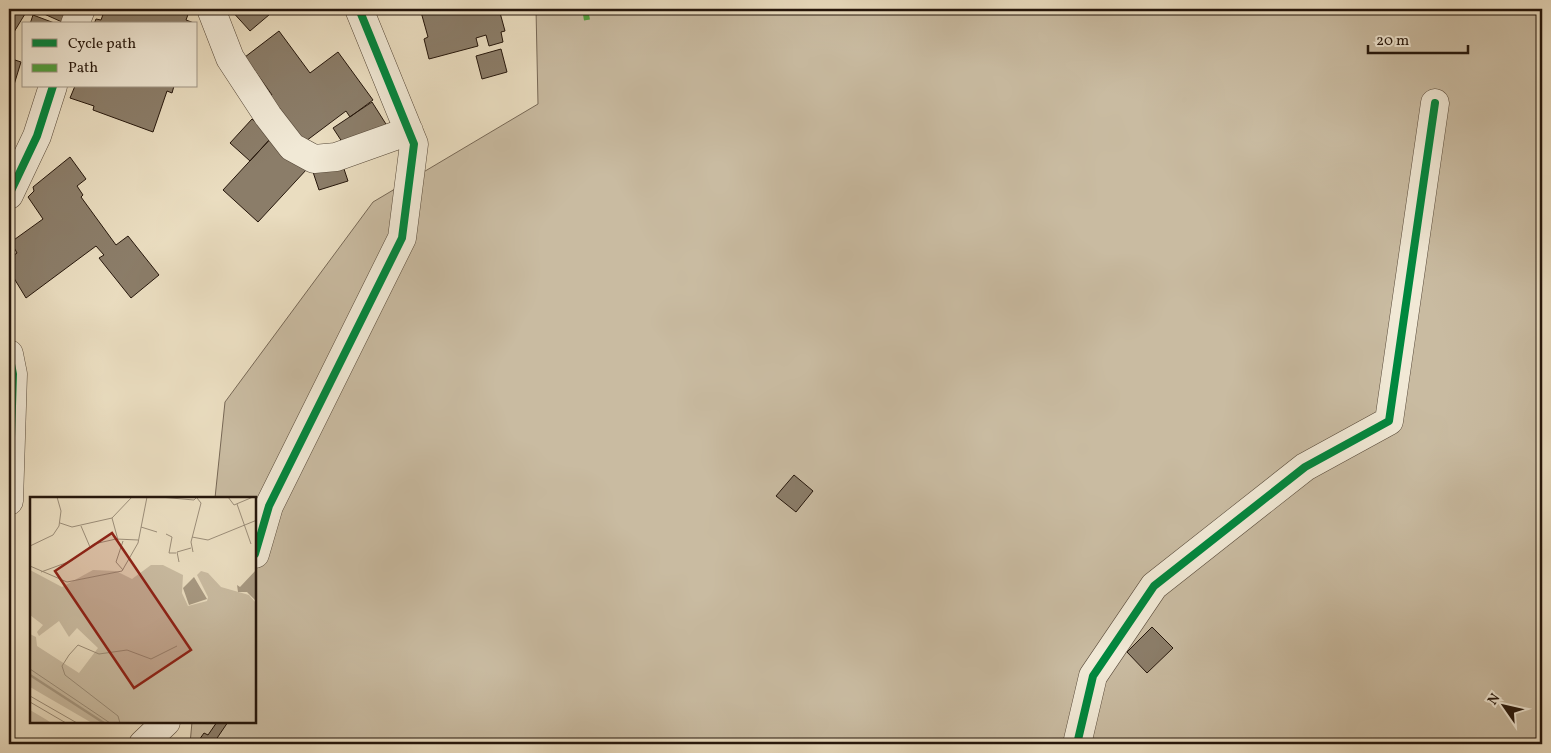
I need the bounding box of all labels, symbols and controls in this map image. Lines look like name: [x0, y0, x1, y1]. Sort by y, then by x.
legend: [22, 22, 198, 88]
scale bar: [1368, 22, 1468, 54]
text: 20 m: [1376, 31, 1409, 52]
text: Cycle path: [68, 34, 136, 55]
text: Path: [68, 58, 98, 79]
inset map: [30, 497, 256, 723]
north arrow: [1478, 680, 1528, 730]
text: N: [1484, 690, 1505, 709]

